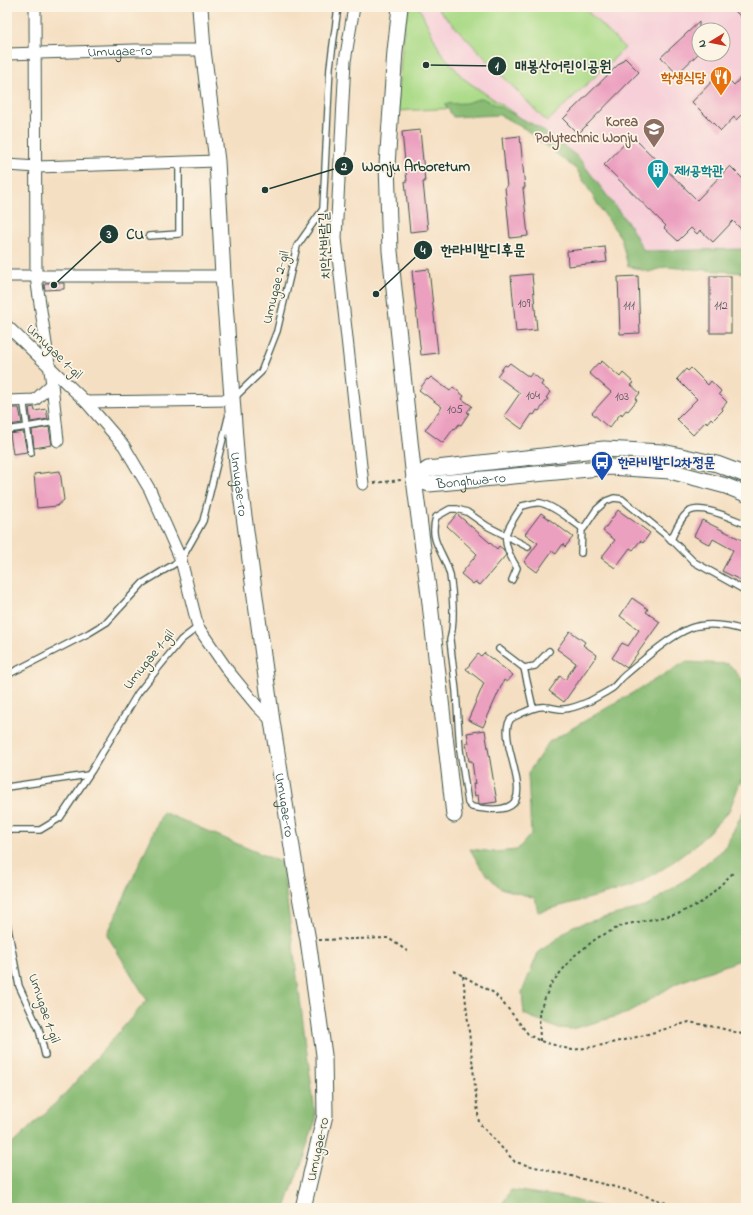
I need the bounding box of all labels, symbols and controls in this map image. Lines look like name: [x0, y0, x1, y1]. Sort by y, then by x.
north arrow: [691, 22, 731, 62]
text: N: [694, 39, 711, 49]
street label: Umugae-ro: [87, 41, 152, 64]
callout: 매봉산어린이공원: [487, 53, 619, 80]
text: 매봉산어린이공원: [515, 56, 611, 78]
text: 1: [495, 58, 499, 76]
restaurant icon: 학생식당: [708, 64, 734, 97]
place label: 학생식당: [660, 68, 707, 89]
place label: Korea Polytechnic Wonju: [535, 112, 638, 151]
school or university icon: Korea Polytechnic Wonju: [641, 116, 667, 149]
callout: Wonju Arboretum: [334, 153, 479, 180]
text: Wonju Arboretum: [362, 156, 471, 178]
building icon: 제1공학관: [645, 157, 671, 190]
text: 2: [340, 158, 347, 176]
place label: 제1공학관: [674, 161, 724, 182]
street label: 치악산바람길: [314, 211, 337, 280]
callout: CU: [99, 220, 152, 247]
text: CU: [126, 224, 144, 246]
text: 3: [106, 226, 112, 244]
callout: 한라비발디후문: [413, 236, 534, 263]
text: 한라비발디후문: [440, 240, 525, 262]
text: 4: [420, 242, 426, 260]
street label: Umugae 2-gil: [257, 249, 297, 326]
house number: 109: [518, 295, 531, 313]
house number: 111: [623, 297, 635, 315]
house number: 112: [714, 297, 728, 315]
street label: Umugae 1-gil: [20, 319, 87, 385]
house number: 104: [526, 387, 540, 405]
house number: 103: [615, 388, 629, 406]
house number: 105: [447, 401, 463, 419]
bus stop icon: 한라비발디2차정문: [589, 449, 615, 482]
street label: Umugae-ro: [224, 451, 253, 518]
place label: 한라비발디2차정문: [617, 453, 715, 474]
street label: Bonghwa-ro: [434, 468, 507, 495]
street label: Umugae 1-gil: [118, 625, 181, 695]
street label: Umugae-ro: [268, 772, 299, 839]
street label: Umugae 1-gil: [21, 971, 65, 1046]
street label: Umugae-ro: [301, 1115, 336, 1183]

